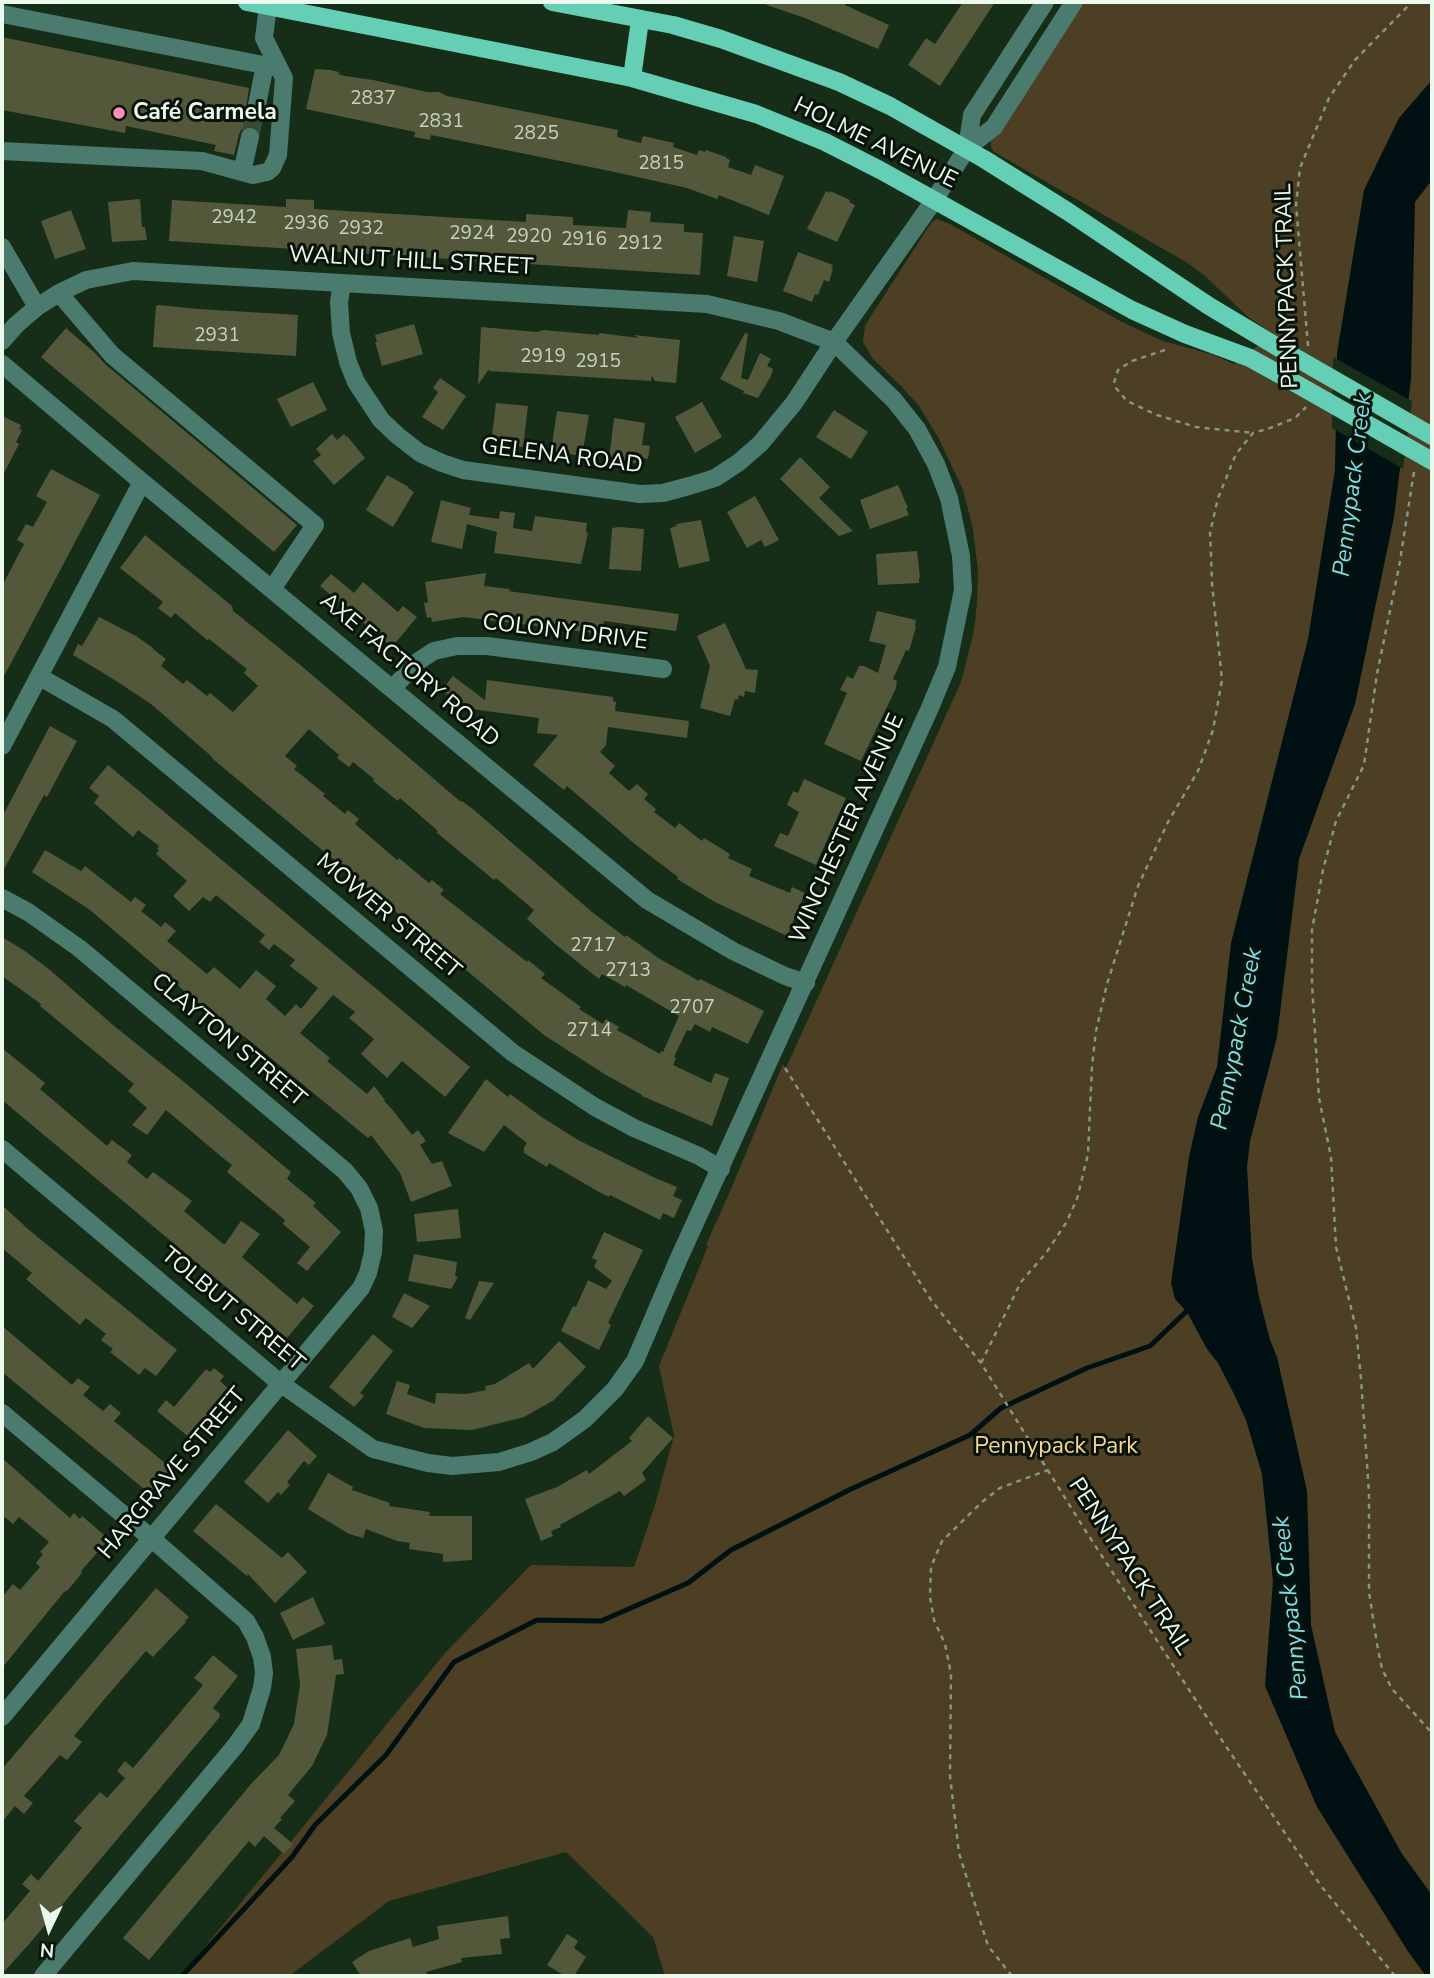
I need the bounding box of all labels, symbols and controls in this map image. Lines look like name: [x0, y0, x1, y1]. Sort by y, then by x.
house number: 2837: [350, 88, 396, 110]
street label: HOLME AVENUE: [789, 92, 961, 196]
place label: Café Carmela: [133, 99, 277, 127]
marker: Café Carmela: [111, 105, 127, 121]
house number: 2831: [418, 111, 464, 133]
house number: 2825: [513, 123, 559, 145]
house number: 2815: [638, 153, 684, 175]
street label: PENNYPACK TRAIL: [1271, 183, 1305, 389]
house number: 2942: [211, 207, 257, 229]
house number: 2936: [283, 213, 329, 235]
house number: 2932: [338, 218, 384, 240]
house number: 2924: [449, 223, 495, 245]
house number: 2920: [506, 226, 552, 248]
house number: 2916: [561, 229, 607, 251]
house number: 2912: [617, 233, 663, 255]
street label: WALNUT HILL STREET: [288, 242, 534, 282]
house number: 2931: [194, 325, 240, 347]
house number: 2919: [520, 346, 566, 368]
house number: 2915: [575, 351, 621, 373]
water label: Pennypack Creek: [1328, 391, 1380, 579]
street label: GELENA ROAD: [480, 433, 644, 481]
street label: AXE FACTORY ROAD: [314, 588, 504, 754]
street label: COLONY DRIVE: [481, 609, 649, 657]
street label: WINCHESTER AVENUE: [785, 710, 911, 948]
street label: MOWER STREET: [310, 848, 466, 986]
house number: 2717: [570, 935, 616, 957]
water label: Pennypack Creek: [1206, 945, 1270, 1133]
house number: 2713: [605, 960, 651, 982]
street label: CLAYTON STREET: [145, 968, 311, 1114]
house number: 2707: [669, 997, 715, 1019]
house number: 2714: [566, 1020, 612, 1042]
street label: TOLBUT STREET: [155, 1242, 309, 1378]
street label: HARGRAVE STREET: [93, 1383, 253, 1565]
park label: Pennypack Park: [974, 1433, 1138, 1461]
street label: PENNYPACK TRAIL: [1061, 1473, 1197, 1661]
water label: Pennypack Creek: [1268, 1514, 1316, 1702]
north arrow: [14, 1894, 84, 1964]
text: N: [39, 1936, 55, 1963]

